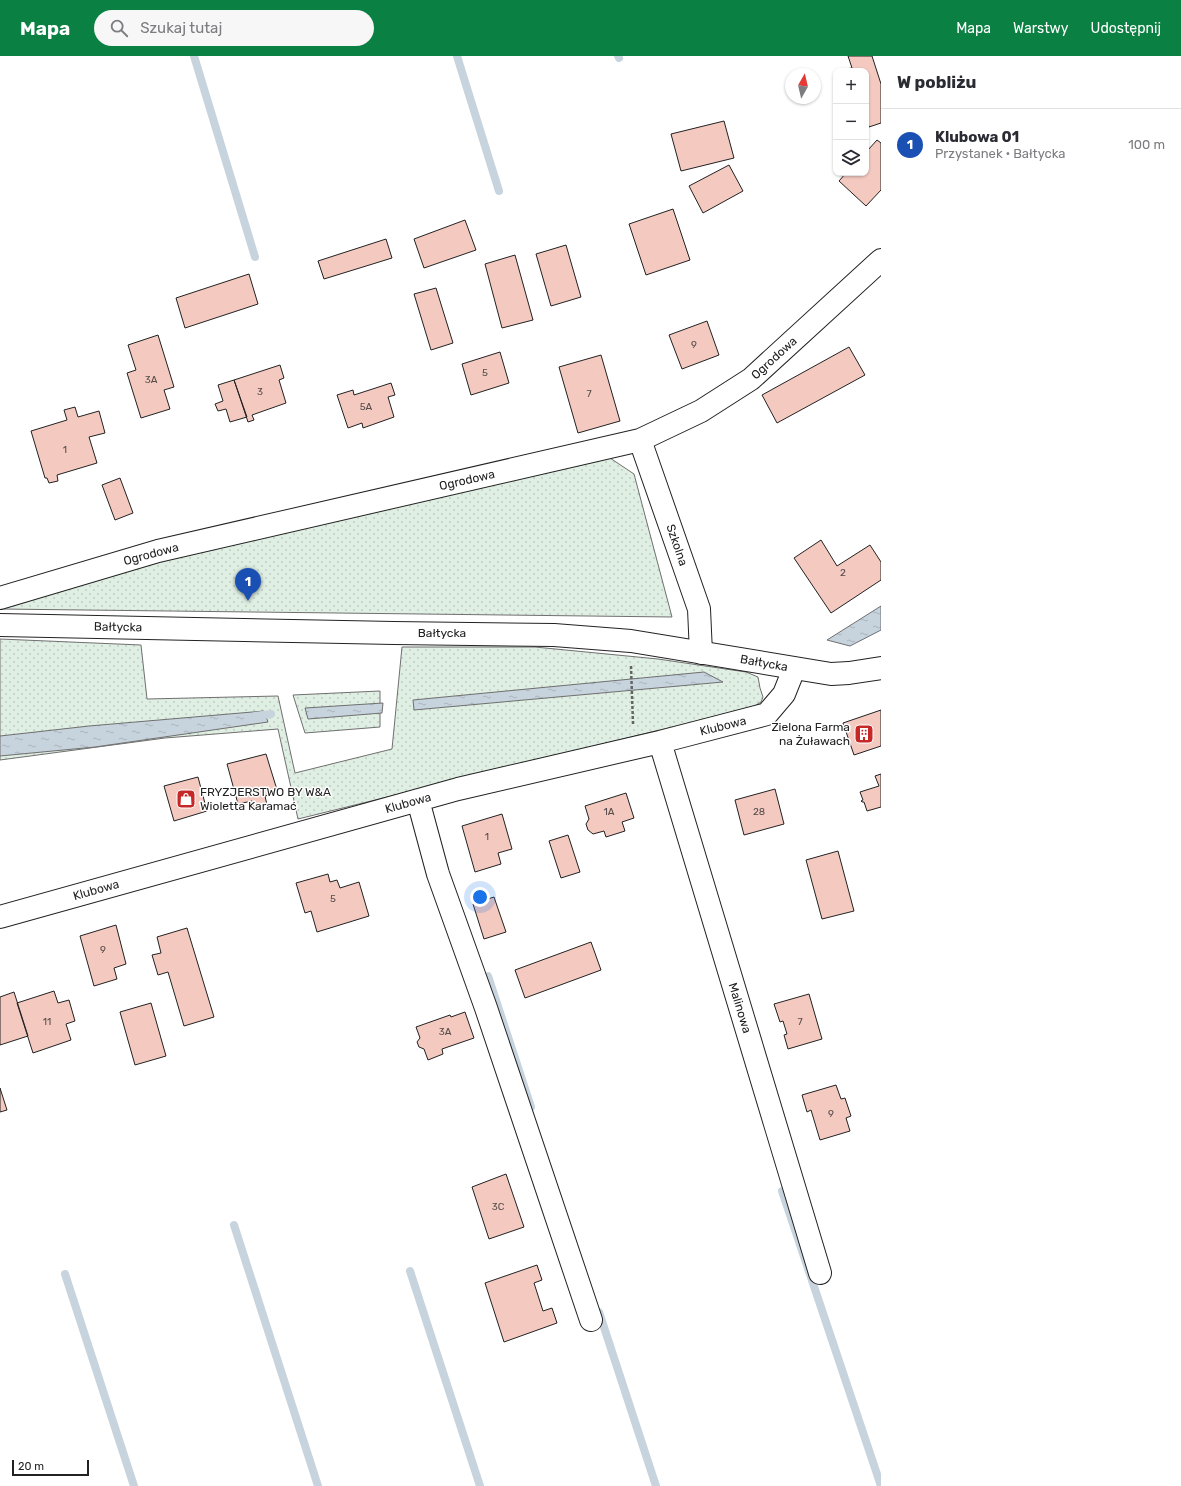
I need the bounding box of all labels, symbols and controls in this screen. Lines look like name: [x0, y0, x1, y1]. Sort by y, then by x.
search box: [94, 10, 374, 46]
text: Mapa: [20, 17, 70, 40]
icon: search: [108, 17, 130, 39]
text: Szukaj tutaj: [140, 19, 222, 37]
text: Mapa: [956, 20, 991, 37]
text: Warstwy: [1013, 20, 1069, 37]
text: Udostępnij: [1091, 20, 1161, 37]
north arrow: [785, 68, 821, 104]
map controls: [833, 68, 869, 176]
button: +: [833, 68, 869, 104]
text: W pobliżu: [897, 72, 976, 92]
button: −: [833, 104, 869, 140]
text: Klubowa 01: [935, 128, 1019, 146]
text: 1: [907, 137, 913, 152]
text: 100 m: [1128, 137, 1165, 152]
button: layers: [833, 140, 869, 176]
text: Przystanek · Bałtycka: [935, 146, 1066, 161]
street label: Ogrodowa: [748, 334, 800, 382]
house number: 9: [691, 339, 697, 351]
house number: 5: [482, 367, 488, 379]
house number: 3A: [145, 374, 158, 386]
house number: 3: [257, 386, 263, 398]
house number: 7: [586, 388, 592, 400]
house number: 5A: [360, 401, 373, 413]
house number: 1: [63, 444, 67, 456]
street label: Ogrodowa: [438, 467, 496, 493]
street label: Szkolna: [663, 522, 691, 568]
street label: Ogrodowa: [122, 540, 180, 568]
house number: 2: [840, 567, 846, 579]
pin: 1: [235, 568, 261, 601]
street label: Bałtycka: [94, 620, 142, 634]
street label: Bałtycka: [418, 626, 466, 640]
street label: Bałtycka: [739, 652, 789, 674]
street label: Klubowa: [698, 713, 748, 739]
place label: Zielona Farma na Żuławach: [771, 720, 850, 748]
building icon: Zielona Farma na Żuławach: [853, 723, 875, 745]
place label: FRYZJERSTWO BY W&A Wioletta Karamać: [200, 785, 331, 813]
shop icon: FRYZJERSTWO BY W&A Wioletta Karamać: [175, 788, 197, 810]
street label: Klubowa: [383, 790, 433, 816]
house number: 1A: [604, 806, 615, 818]
house number: 28: [753, 806, 765, 818]
house number: 1: [485, 831, 489, 843]
street label: Klubowa: [71, 877, 121, 903]
your location: [470, 887, 490, 907]
house number: 5: [330, 893, 336, 905]
house number: 9: [100, 944, 106, 956]
street label: Malinowa: [726, 981, 754, 1035]
house number: 11: [43, 1016, 51, 1028]
house number: 7: [797, 1016, 803, 1028]
house number: 3A: [439, 1026, 452, 1038]
house number: 9: [828, 1108, 834, 1120]
house number: 3C: [492, 1201, 505, 1213]
scale bar: [12, 1458, 89, 1477]
text: 20 m: [18, 1460, 44, 1473]

